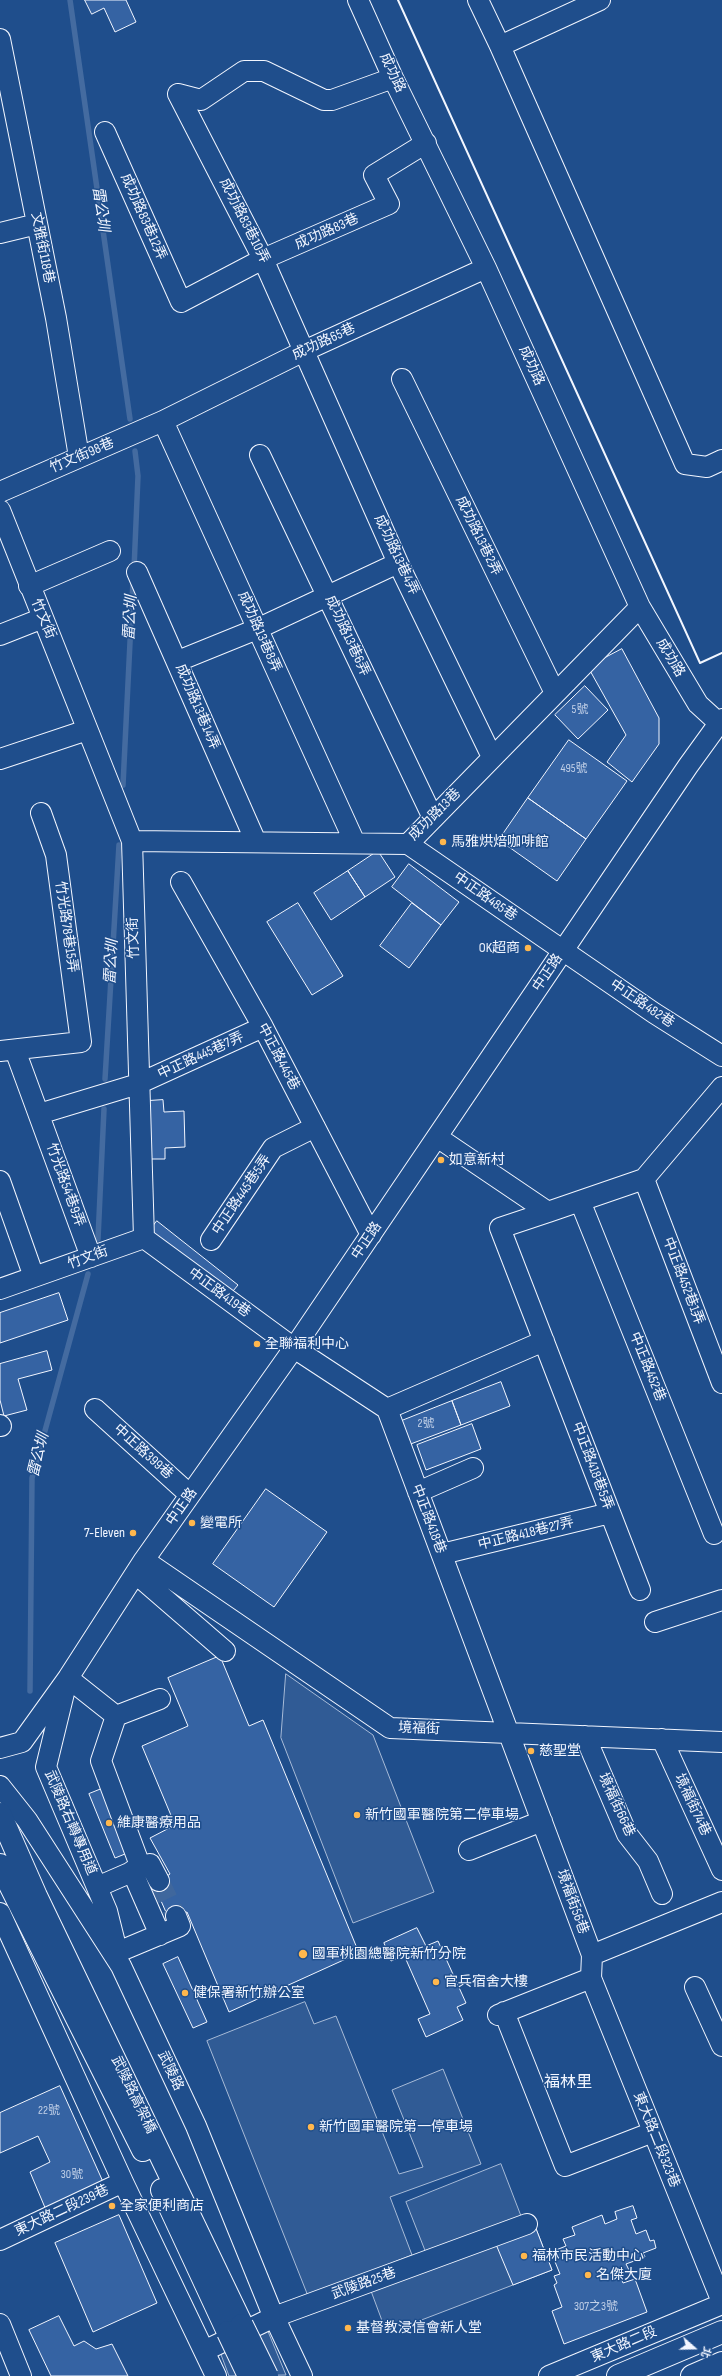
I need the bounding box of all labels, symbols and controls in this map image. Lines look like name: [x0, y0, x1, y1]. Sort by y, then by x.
street label: 成功路: [376, 50, 408, 96]
street label: 成功路83巷12弄: [116, 171, 170, 263]
street label: 成功路83巷10弄: [215, 176, 273, 266]
water label: 雷公圳: [88, 185, 112, 233]
street label: 成功路83巷: [293, 210, 361, 254]
street label: 文雅街118巷: [27, 211, 57, 285]
street label: 成功路65巷: [290, 320, 358, 364]
street label: 成功路: [515, 343, 547, 389]
street label: 竹文街98巷: [47, 435, 117, 477]
street label: 成功路13巷2弄: [451, 493, 505, 579]
street label: 成功路13巷4弄: [370, 512, 422, 598]
street label: 成功路13巷8弄: [234, 589, 284, 675]
street label: 成功路13巷6弄: [321, 593, 373, 679]
water label: 雷公圳: [121, 595, 141, 641]
street label: 竹文街: [27, 596, 59, 642]
street label: 成功路: [652, 636, 688, 680]
street label: 成功路13巷14弄: [171, 662, 223, 752]
house number: 5號: [572, 703, 588, 717]
house number: 495號: [560, 762, 588, 776]
street label: 成功路13巷: [405, 785, 465, 845]
place label: 馬雅烘焙咖啡館: [451, 834, 549, 850]
marker: 馬雅烘焙咖啡館: [438, 837, 448, 847]
street label: 中正路485巷: [450, 869, 520, 925]
street label: 竹光路78巷15弄: [51, 880, 81, 974]
street label: 竹文街: [125, 917, 143, 959]
water label: 雷公圳: [102, 939, 122, 985]
place label: OK超商: [479, 940, 520, 956]
marker: OK超商: [523, 943, 533, 953]
street label: 中正路: [529, 951, 567, 995]
street label: 中正路482巷: [607, 976, 677, 1032]
street label: 中正路445巷: [253, 1021, 303, 1093]
street label: 中正路445巷7弄: [155, 1029, 247, 1083]
street label: 竹光路54巷9弄: [42, 1141, 88, 1229]
street label: 中正路445巷5弄: [209, 1152, 275, 1238]
place label: 如意新村: [449, 1152, 505, 1168]
marker: 如意新村: [436, 1155, 446, 1165]
street label: 中正路: [348, 1219, 386, 1263]
street label: 中正路452巷1弄: [659, 1235, 707, 1327]
street label: 竹文街: [65, 1243, 111, 1273]
street label: 中正路419巷: [185, 1265, 253, 1321]
street label: 中正路452巷: [625, 1330, 669, 1404]
place label: 全聯福利中心: [265, 1336, 349, 1352]
marker: 全聯福利中心: [252, 1339, 262, 1349]
house number: 2號: [418, 1417, 434, 1431]
street label: 中正路418巷5弄: [568, 1420, 616, 1512]
street label: 中正路399巷: [110, 1421, 176, 1483]
water label: 雷公圳: [25, 1431, 53, 1479]
street label: 中正路418巷: [407, 1482, 449, 1556]
street label: 中正路: [163, 1485, 201, 1529]
street label: 中正路418巷27弄: [476, 1514, 576, 1554]
place label: 變電所: [200, 1515, 242, 1531]
marker: 變電所: [187, 1518, 197, 1528]
place label: 7-Eleven: [84, 1525, 125, 1541]
marker: 7-Eleven: [128, 1528, 138, 1538]
street label: 境福街: [398, 1720, 440, 1738]
place label: 慈聖堂: [539, 1743, 581, 1759]
marker: 慈聖堂: [526, 1746, 536, 1756]
street label: 武陵路右轉專用道: [40, 1768, 100, 1878]
street label: 境福街66巷: [594, 1771, 638, 1839]
street label: 境福街74巷: [670, 1771, 714, 1839]
place label: 新竹國軍醫院第二停車場: [365, 1807, 519, 1823]
marker: 新竹國軍醫院第二停車場: [352, 1810, 362, 1820]
place label: 維康醫療用品: [117, 1815, 201, 1831]
marker: 維康醫療用品: [104, 1818, 114, 1828]
street label: 境福街56巷: [553, 1867, 591, 1937]
place label: 國軍桃園總醫院新竹分院: [312, 1946, 466, 1962]
marker: 國軍桃園總醫院新竹分院: [297, 1948, 309, 1960]
place label: 官兵宿舍大樓: [444, 1974, 528, 1990]
marker: 官兵宿舍大樓: [431, 1977, 441, 1987]
place label: 健保署新竹辦公室: [193, 1985, 305, 2001]
marker: 健保署新竹辦公室: [180, 1988, 190, 1998]
street label: 武陵路: [154, 2048, 186, 2094]
street label: 武陵路高架橋: [107, 2054, 159, 2136]
district label: 福林里: [544, 2073, 592, 2093]
street label: 東大路二段323巷: [629, 2090, 683, 2190]
house number: 22號: [38, 2104, 60, 2118]
place label: 新竹國軍醫院第一停車場: [319, 2119, 473, 2135]
marker: 新竹國軍醫院第一停車場: [306, 2122, 316, 2132]
house number: 30號: [61, 2168, 83, 2182]
street label: 東大路二段239巷: [12, 2182, 112, 2240]
place label: 全家便利商店: [120, 2198, 204, 2214]
marker: 全家便利商店: [107, 2201, 117, 2211]
place label: 福林市民活動中心: [532, 2248, 644, 2264]
marker: 福林市民活動中心: [519, 2251, 529, 2261]
street label: 武陵路25巷: [329, 2265, 399, 2303]
place label: 名傑大廈: [596, 2267, 652, 2283]
marker: 名傑大廈: [583, 2270, 593, 2280]
house number: 307之3號: [574, 2300, 618, 2314]
place label: 基督教浸信會新人堂: [356, 2320, 482, 2336]
marker: 基督教浸信會新人堂: [343, 2323, 353, 2333]
street label: 東大路二段: [589, 2324, 659, 2366]
north arrow: [674, 2328, 714, 2368]
text: 北: [698, 2345, 714, 2360]

